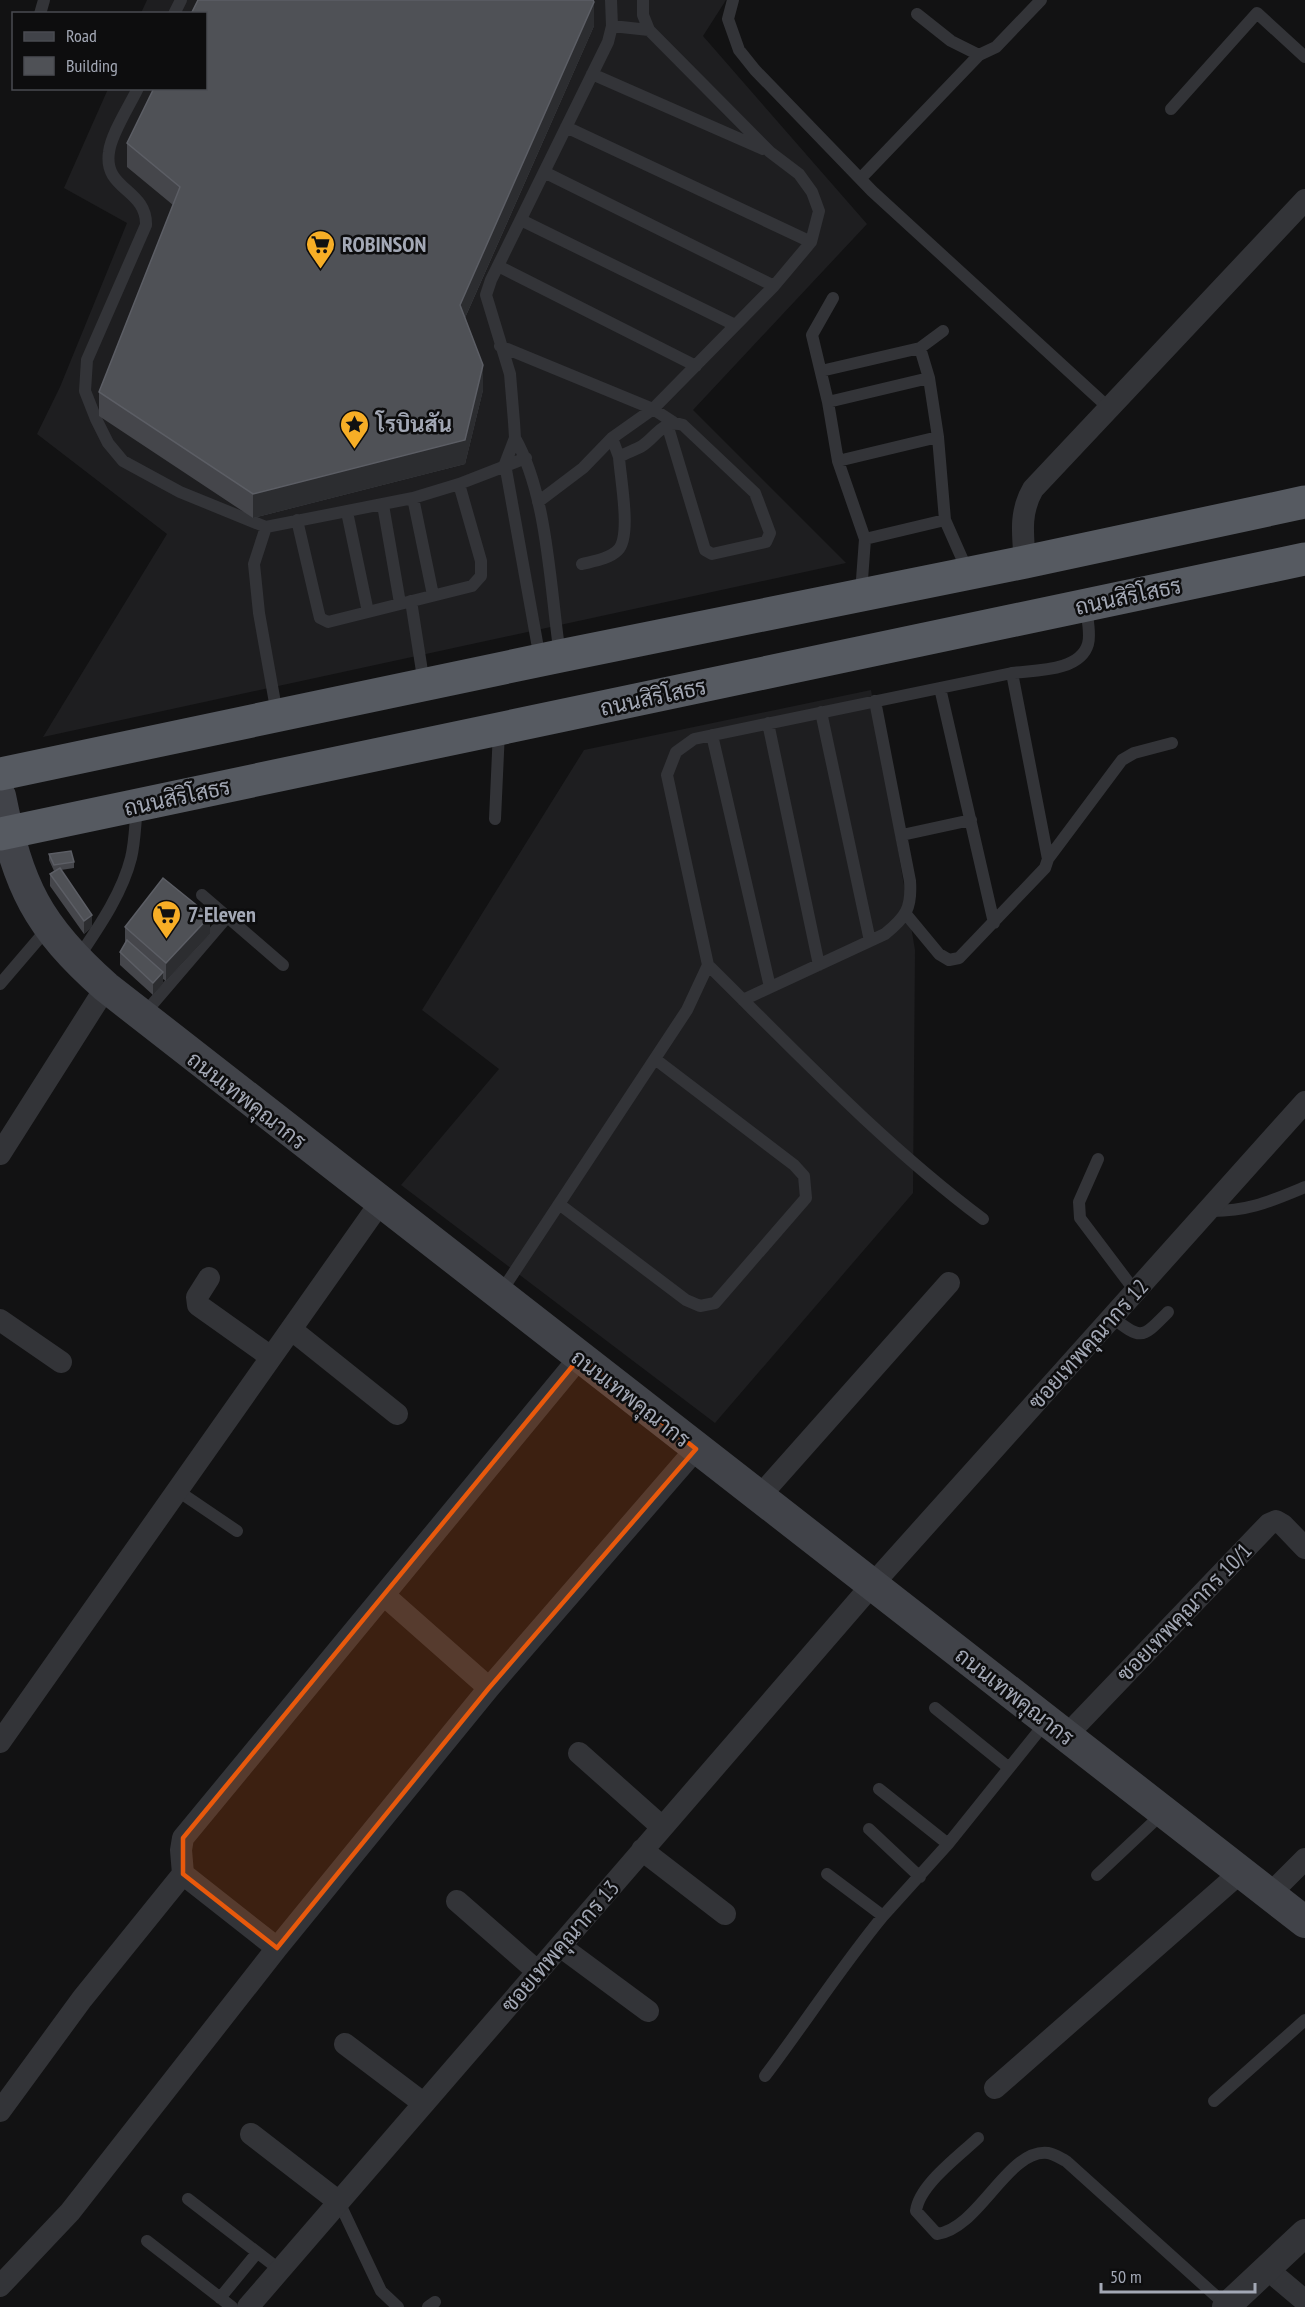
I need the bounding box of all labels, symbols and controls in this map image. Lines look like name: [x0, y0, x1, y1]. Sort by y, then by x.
legend: [12, 12, 207, 90]
text: Road: [66, 24, 97, 47]
text: Building: [66, 54, 118, 77]
supermarket icon: ROBINSON: [305, 228, 337, 270]
place label: ROBINSON: [342, 230, 426, 258]
place icon: โรบินสัน: [339, 408, 371, 450]
place label: โรบินสัน: [374, 410, 452, 438]
street label: ถนนสิริโสธร: [1072, 571, 1184, 621]
street label: ถนนสิริโสธร: [597, 672, 709, 722]
street label: ถนนสิริโสธร: [121, 772, 233, 822]
supermarket icon: 7-Eleven: [151, 898, 183, 940]
place label: 7-Eleven: [188, 900, 256, 928]
street label: ถนนเทพคุณากร: [181, 1045, 312, 1157]
street label: ซอยเทพคุณากร 12: [1022, 1273, 1155, 1416]
street label: ถนนเทพคุณากร: [565, 1343, 696, 1455]
street label: ซอยเทพคุณากร 10/1: [1111, 1537, 1259, 1689]
street label: ถนนเทพคุณากร: [949, 1641, 1080, 1753]
street label: ซอยเทพคุณากร 13: [495, 1874, 627, 2019]
scale bar: [1101, 2256, 1256, 2294]
text: 50 m: [1110, 2265, 1142, 2288]

